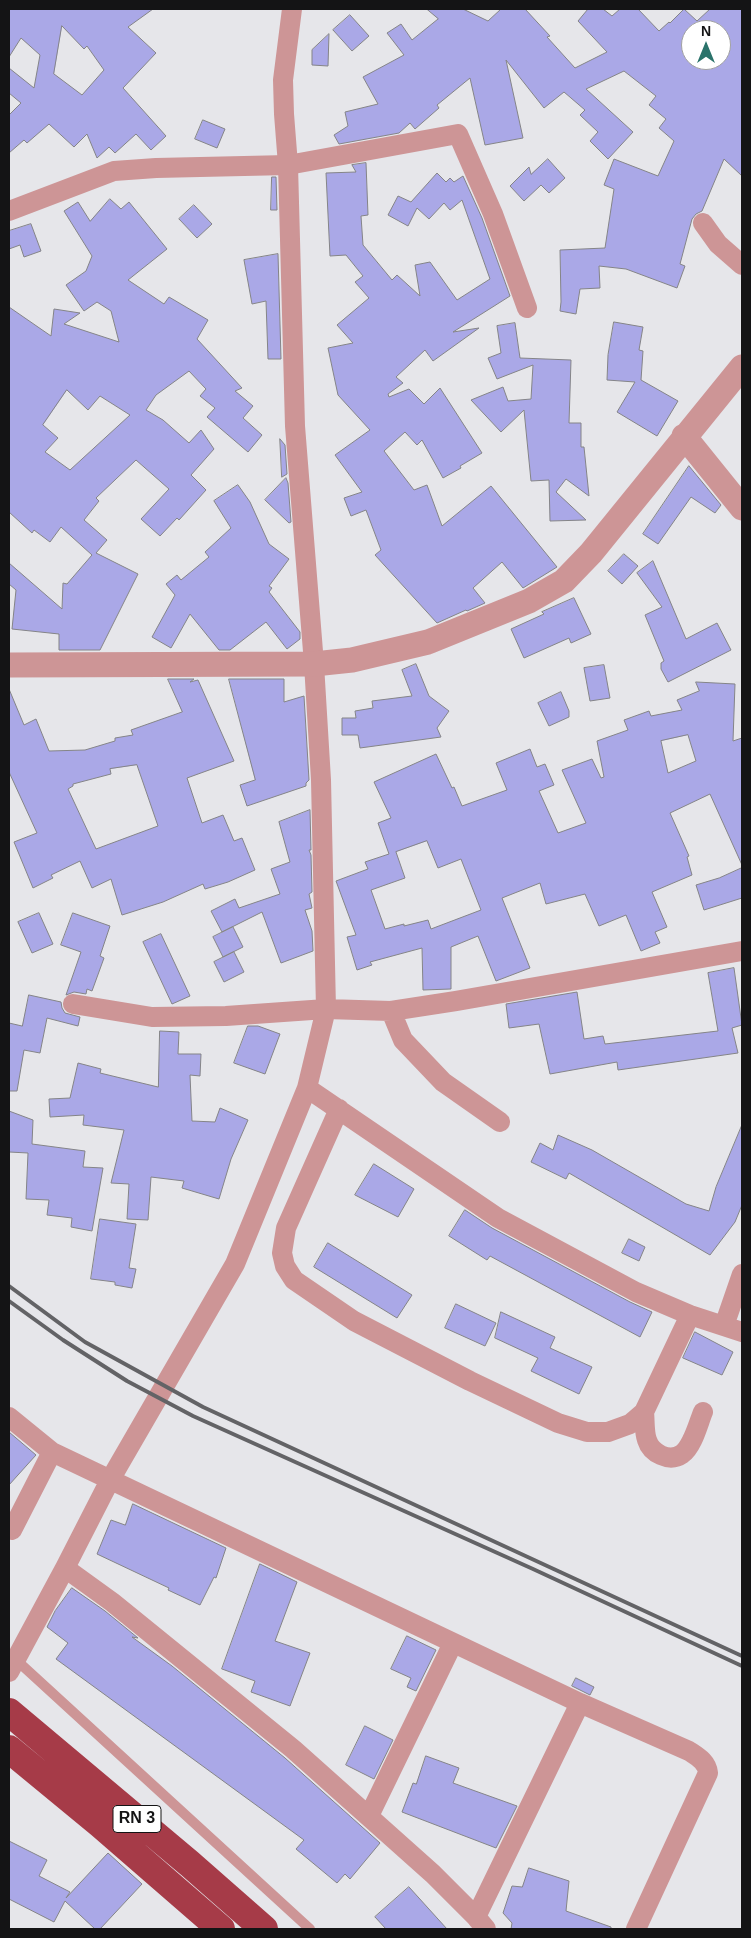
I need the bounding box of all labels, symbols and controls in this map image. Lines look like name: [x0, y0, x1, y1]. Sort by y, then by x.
north arrow: [681, 20, 731, 70]
text: N: [701, 23, 711, 39]
road number: RN 3: [113, 1806, 161, 1832]

